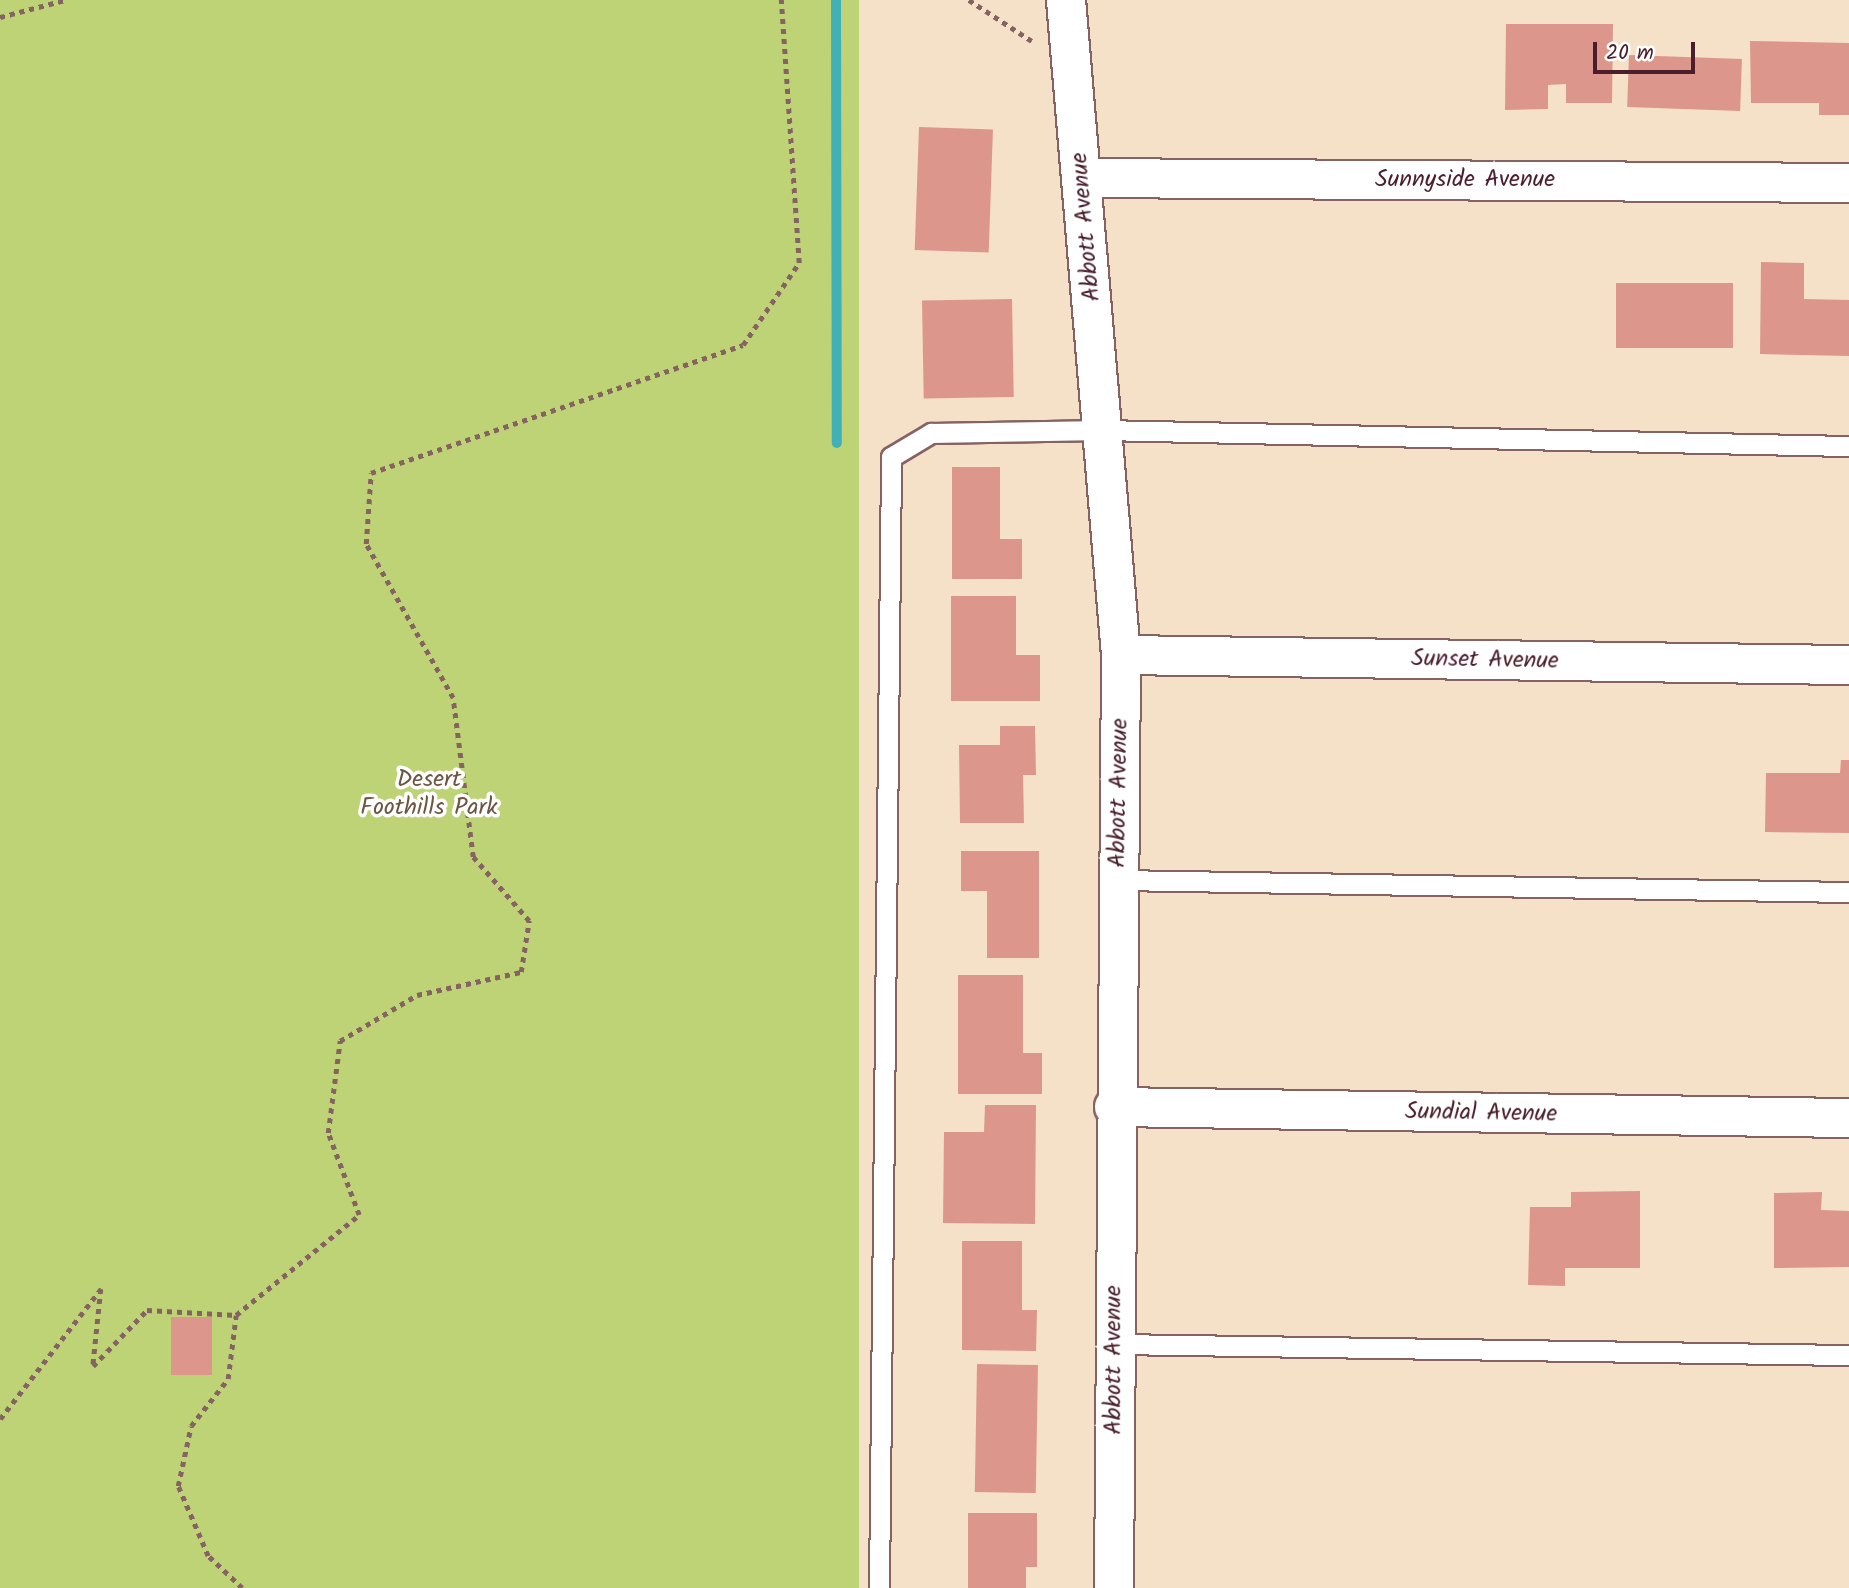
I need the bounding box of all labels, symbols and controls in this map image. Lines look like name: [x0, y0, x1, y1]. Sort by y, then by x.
scale bar: [1597, 28, 1699, 72]
text: 20 m: [1606, 37, 1654, 70]
street label: Abbott Avenue: [1065, 151, 1107, 303]
street label: Sunnyside Avenue: [1375, 166, 1555, 194]
street label: Sunset Avenue: [1411, 644, 1559, 676]
street label: Abbott Avenue: [1103, 718, 1135, 868]
park label: Desert Foothills Park: [360, 766, 498, 822]
street label: Sundial Avenue: [1405, 1097, 1557, 1129]
street label: Abbott Avenue: [1100, 1285, 1128, 1435]

